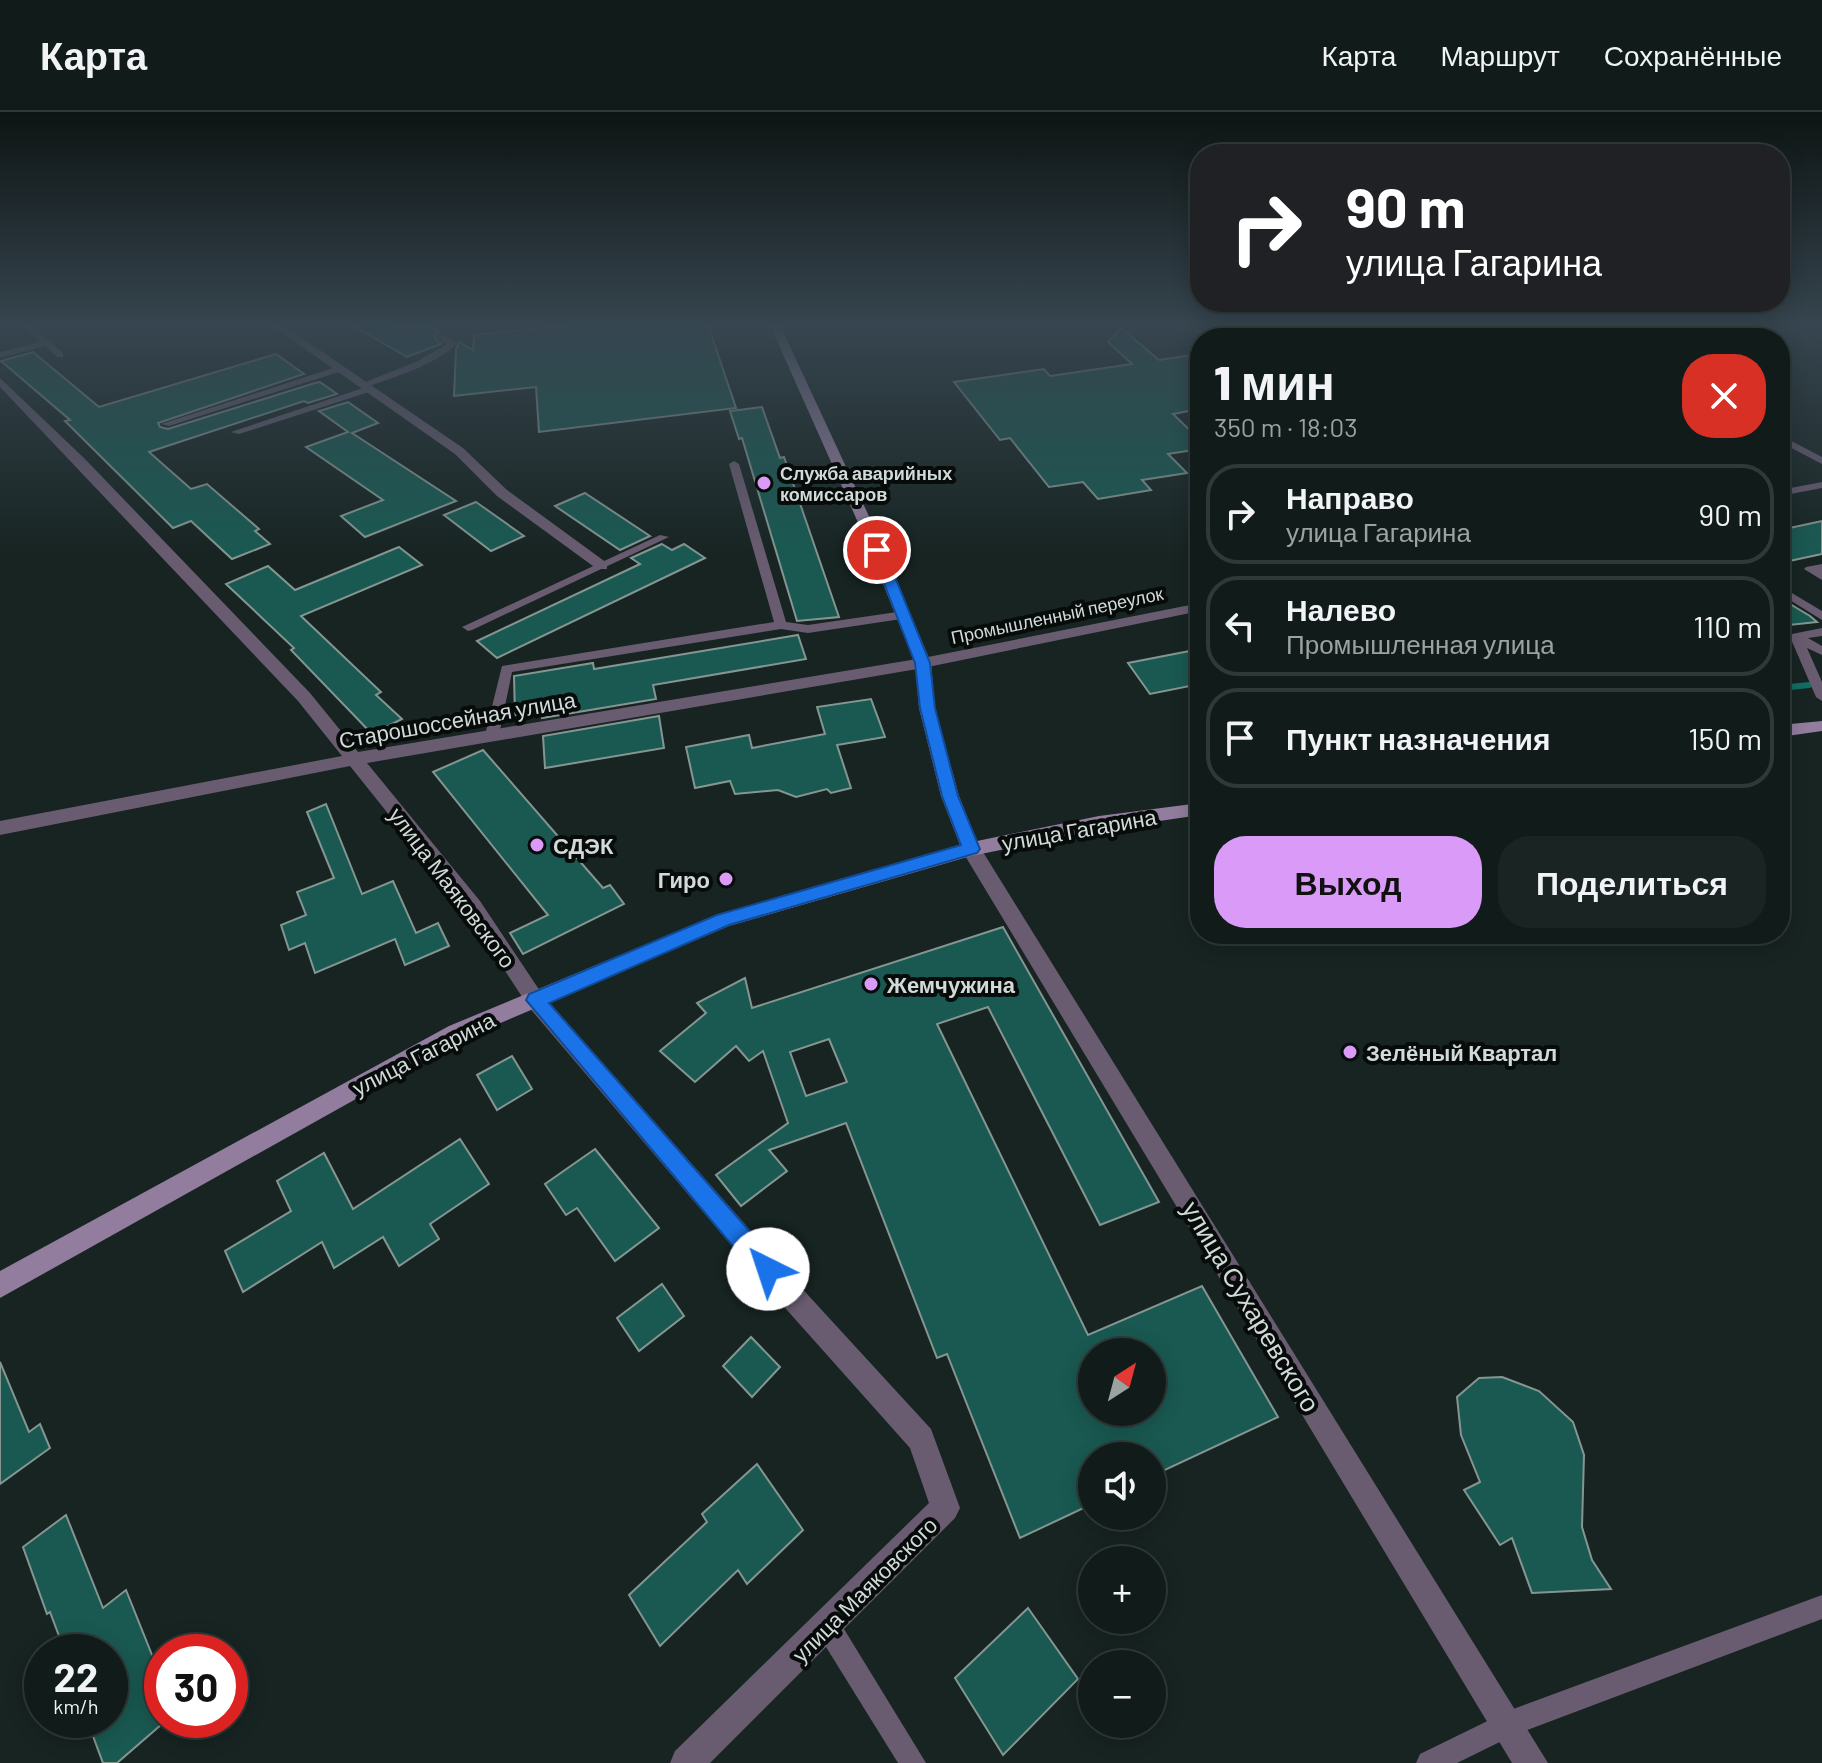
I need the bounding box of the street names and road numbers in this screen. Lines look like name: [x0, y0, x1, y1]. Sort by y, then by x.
street label: Промышленный переулок: [949, 582, 1165, 648]
street label: Старошоссейная улица: [337, 685, 578, 754]
street label: улица Маяковского: [383, 802, 522, 973]
street label: улица Гагарина: [1000, 802, 1159, 856]
street label: улица Гагарина: [347, 1006, 500, 1101]
street label: улица Сухаревского: [1177, 1195, 1327, 1417]
street label: улица Маяковского: [786, 1511, 943, 1668]

